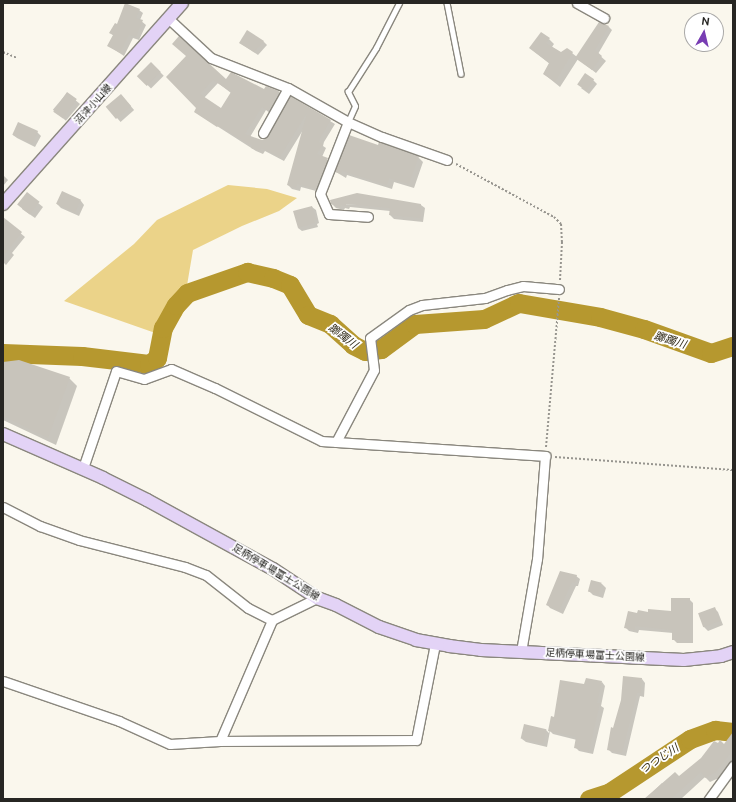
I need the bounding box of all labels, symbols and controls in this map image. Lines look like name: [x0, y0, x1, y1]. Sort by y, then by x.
north arrow: [684, 12, 724, 52]
text: N: [701, 15, 710, 28]
street label: 沼津小山線: [72, 81, 114, 127]
water label: 躑躅川: [326, 321, 360, 351]
water label: 躑躅川: [652, 329, 688, 351]
street label: 足柄停車場富士公園線: [230, 541, 322, 603]
street label: 足柄停車場富士公園線: [545, 646, 645, 664]
water label: つつじ川: [637, 741, 681, 777]

